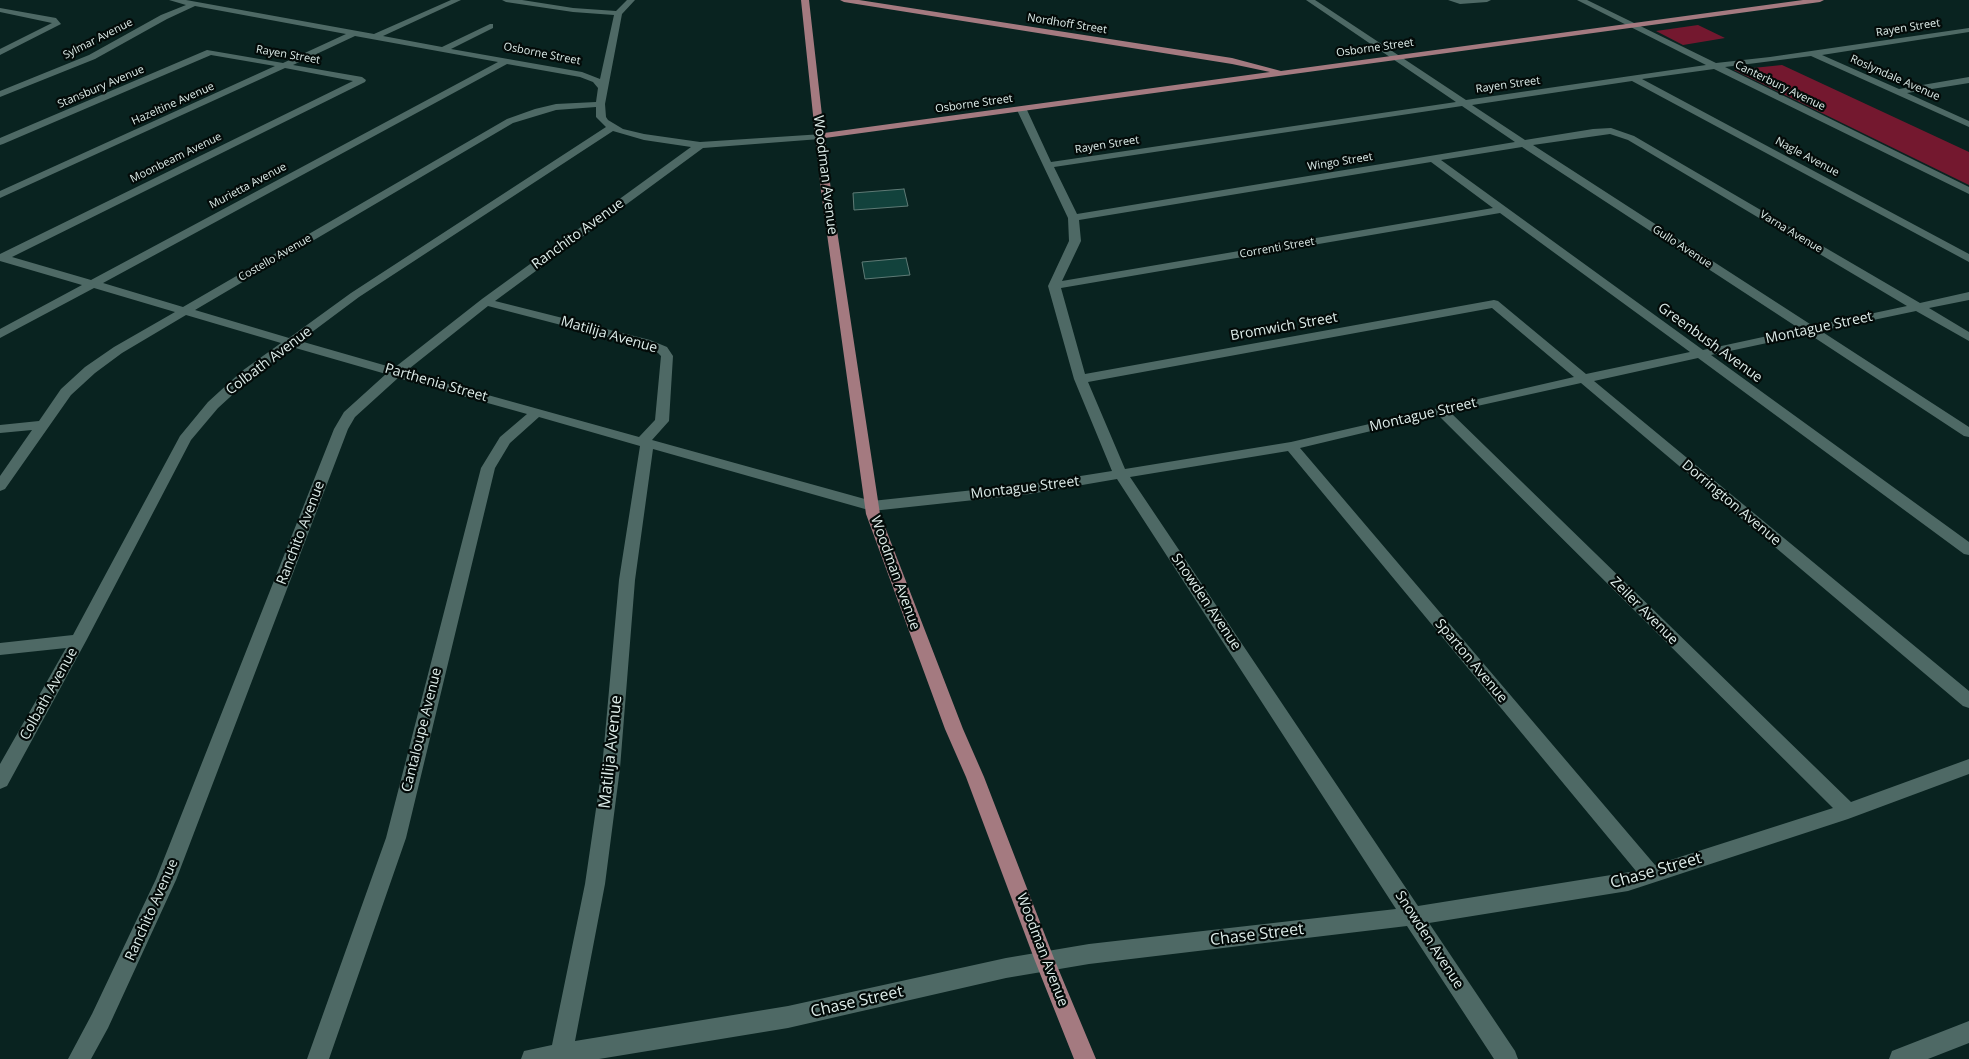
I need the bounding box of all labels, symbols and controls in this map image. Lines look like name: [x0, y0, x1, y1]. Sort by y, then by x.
street label: Nordhoff Street: [1026, 11, 1108, 37]
street label: Sylmar Avenue: [61, 16, 135, 62]
street label: Rayen Street: [1875, 16, 1941, 40]
street label: Osborne Street: [1335, 36, 1415, 60]
street label: Osborne Street: [502, 40, 582, 68]
street label: Rayen Street: [255, 43, 321, 67]
street label: Roslyndale Avenue: [1848, 52, 1942, 104]
street label: Canterbury Avenue: [1733, 58, 1827, 114]
street label: Stansbury Avenue: [56, 63, 146, 111]
street label: Rayen Street: [1475, 74, 1541, 96]
street label: Hazeltine Avenue: [130, 80, 216, 128]
street label: Osborne Street: [934, 92, 1014, 116]
street label: Woodman Avenue: [809, 114, 841, 236]
street label: Moonbeam Avenue: [128, 130, 224, 186]
street label: Rayen Street: [1074, 133, 1140, 157]
street label: Nagle Avenue: [1773, 135, 1841, 179]
street label: Wingo Street: [1306, 150, 1374, 174]
street label: Murietta Avenue: [207, 160, 289, 212]
street label: Ranchito Avenue: [529, 195, 627, 273]
street label: Varna Avenue: [1757, 208, 1825, 256]
street label: Gullo Avenue: [1650, 223, 1714, 271]
street label: Costello Avenue: [236, 232, 314, 284]
street label: Correnti Street: [1239, 235, 1315, 261]
street label: Greenbush Avenue: [1655, 299, 1765, 387]
street label: Montague Street: [1764, 308, 1874, 348]
street label: Bromwich Street: [1229, 309, 1339, 345]
street label: Matilija Avenue: [559, 313, 659, 357]
street label: Colbath Avenue: [223, 323, 315, 399]
street label: Parthenia Street: [383, 360, 489, 406]
street label: Montague Street: [1368, 395, 1478, 435]
street label: Dorrington Avenue: [1678, 457, 1784, 549]
street label: Montague Street: [970, 473, 1080, 503]
street label: Ranchito Avenue: [274, 479, 328, 587]
street label: Woodman Avenue: [867, 514, 923, 632]
street label: Snowden Avenue: [1167, 550, 1245, 654]
street label: Zeiler Avenue: [1607, 574, 1681, 648]
street label: Sparton Avenue: [1431, 616, 1511, 706]
street label: Colbath Avenue: [17, 645, 81, 743]
street label: Cantaloupe Avenue: [398, 666, 446, 794]
street label: Matilija Avenue: [596, 694, 626, 810]
street label: Chase Street: [1608, 849, 1704, 893]
street label: Ranchito Avenue: [122, 857, 182, 963]
street label: Snowden Avenue: [1391, 888, 1467, 992]
street label: Woodman Avenue: [1013, 891, 1071, 1009]
street label: Chase Street: [1209, 920, 1305, 950]
street label: Chase Street: [809, 982, 905, 1022]

